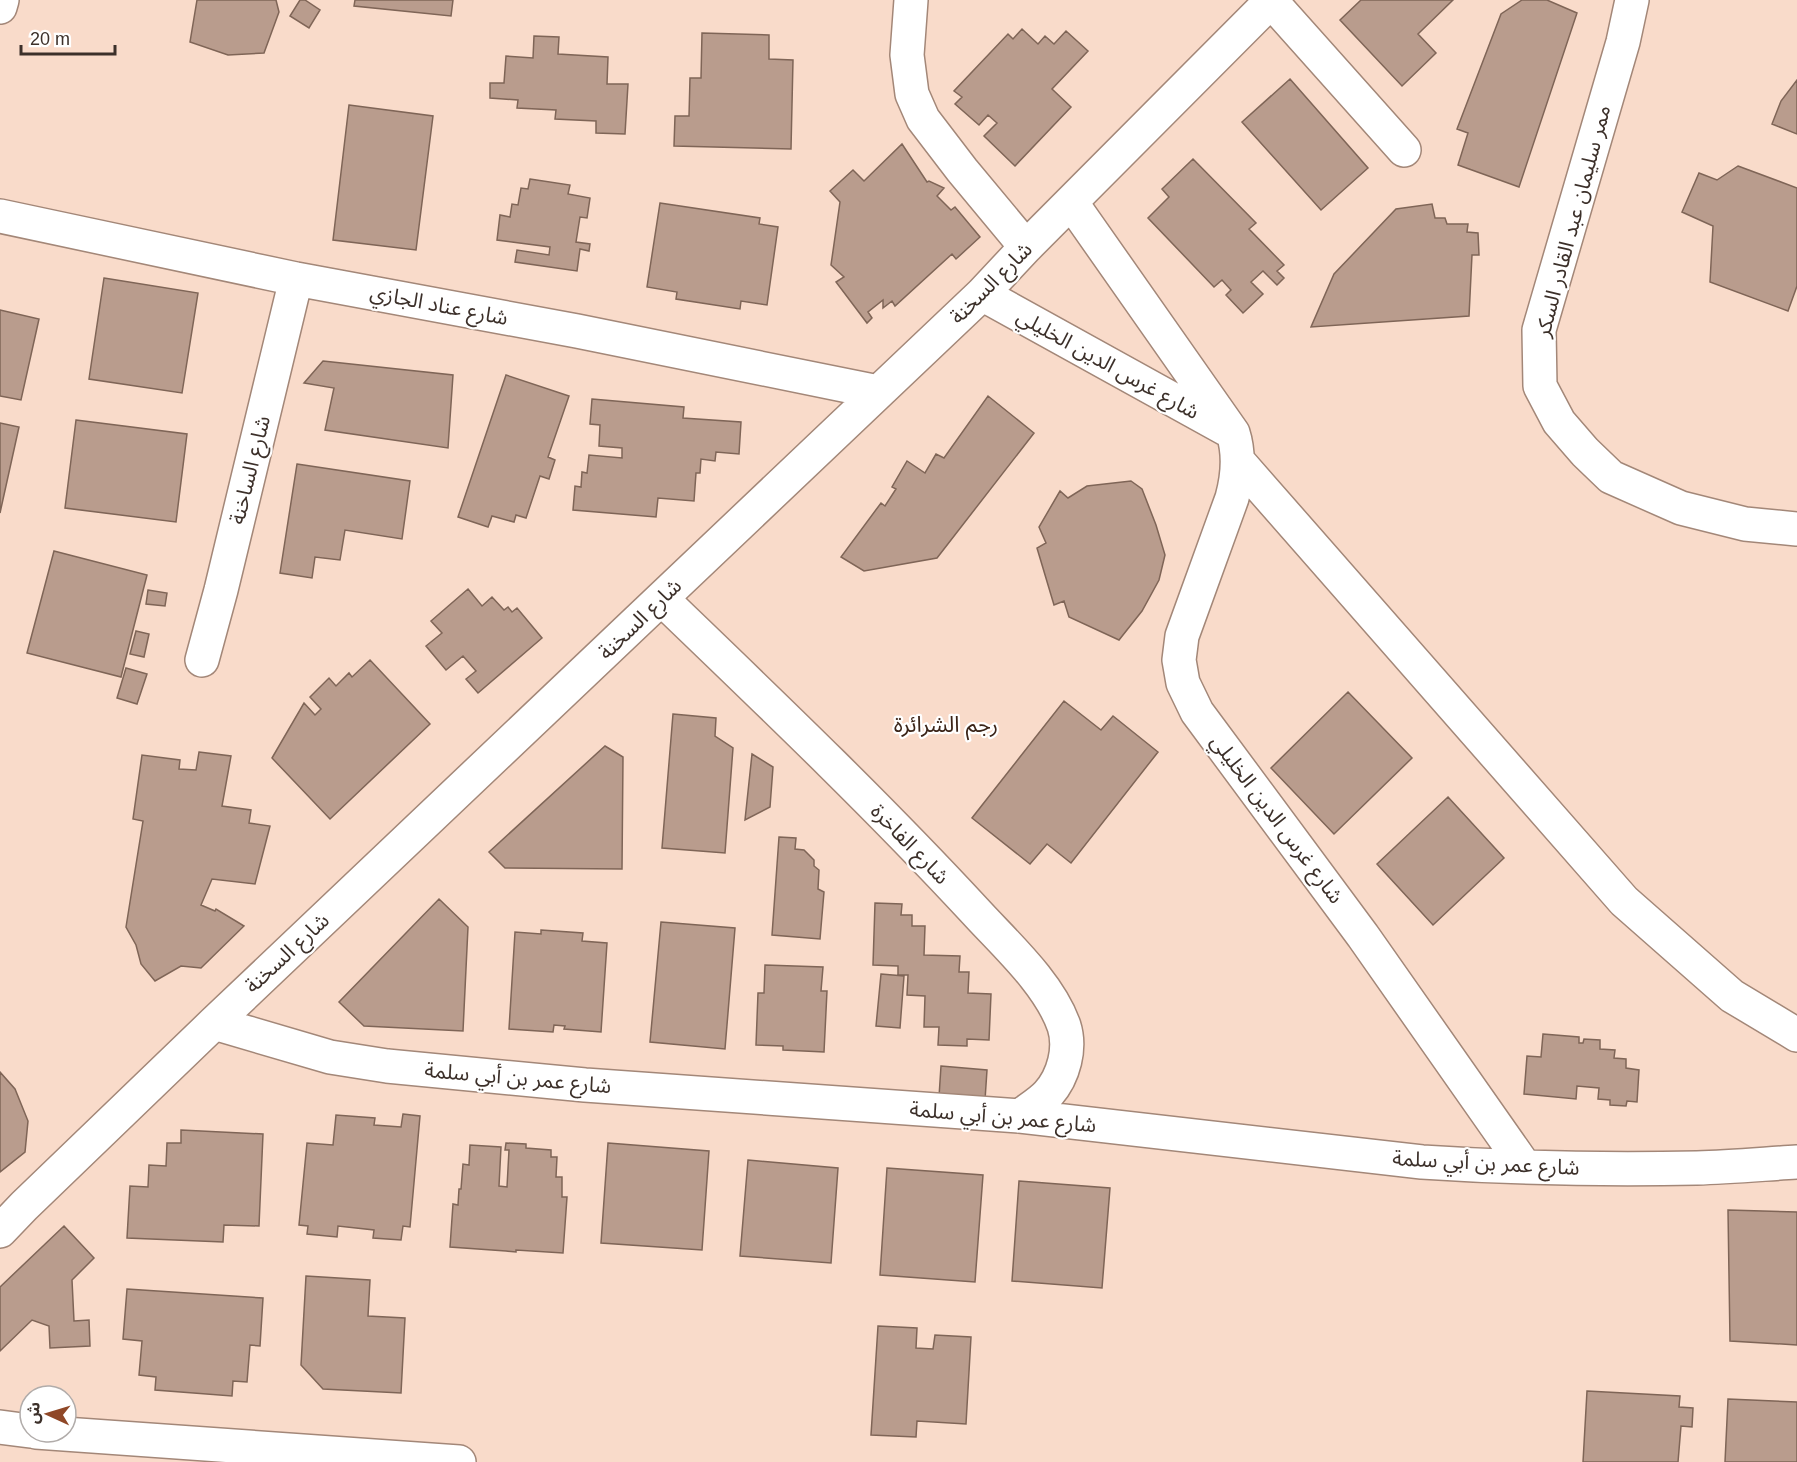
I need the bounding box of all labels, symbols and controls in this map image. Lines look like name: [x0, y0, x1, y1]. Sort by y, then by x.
scale bar: [21, 18, 116, 56]
text: 20 m: [30, 29, 70, 49]
street label: ممر سليمان عبد القادر السكر: [1530, 102, 1616, 340]
street label: شارع السخنة: [945, 237, 1039, 331]
street label: شارع عناد الجازي: [367, 280, 510, 334]
street label: شارع غرس الدين الخليلي: [1011, 304, 1203, 428]
street label: شارع الساخنة: [225, 413, 278, 527]
street label: شارع السخنة: [594, 574, 688, 667]
district label: رجم الشرائرة: [894, 712, 998, 741]
street label: شارع غرس الدين الخليلي: [1203, 730, 1348, 910]
street label: شارع الفاخرة: [864, 799, 954, 891]
street label: شارع السخنة: [240, 908, 336, 1000]
street label: شارع عمر بن أبي سلمة: [423, 1057, 612, 1102]
street label: شارع عمر بن أبي سلمة: [908, 1096, 1097, 1141]
street label: شارع عمر بن أبي سلمة: [1392, 1145, 1580, 1184]
north arrow: [18, 1384, 78, 1444]
text: ش: [24, 1401, 44, 1425]

